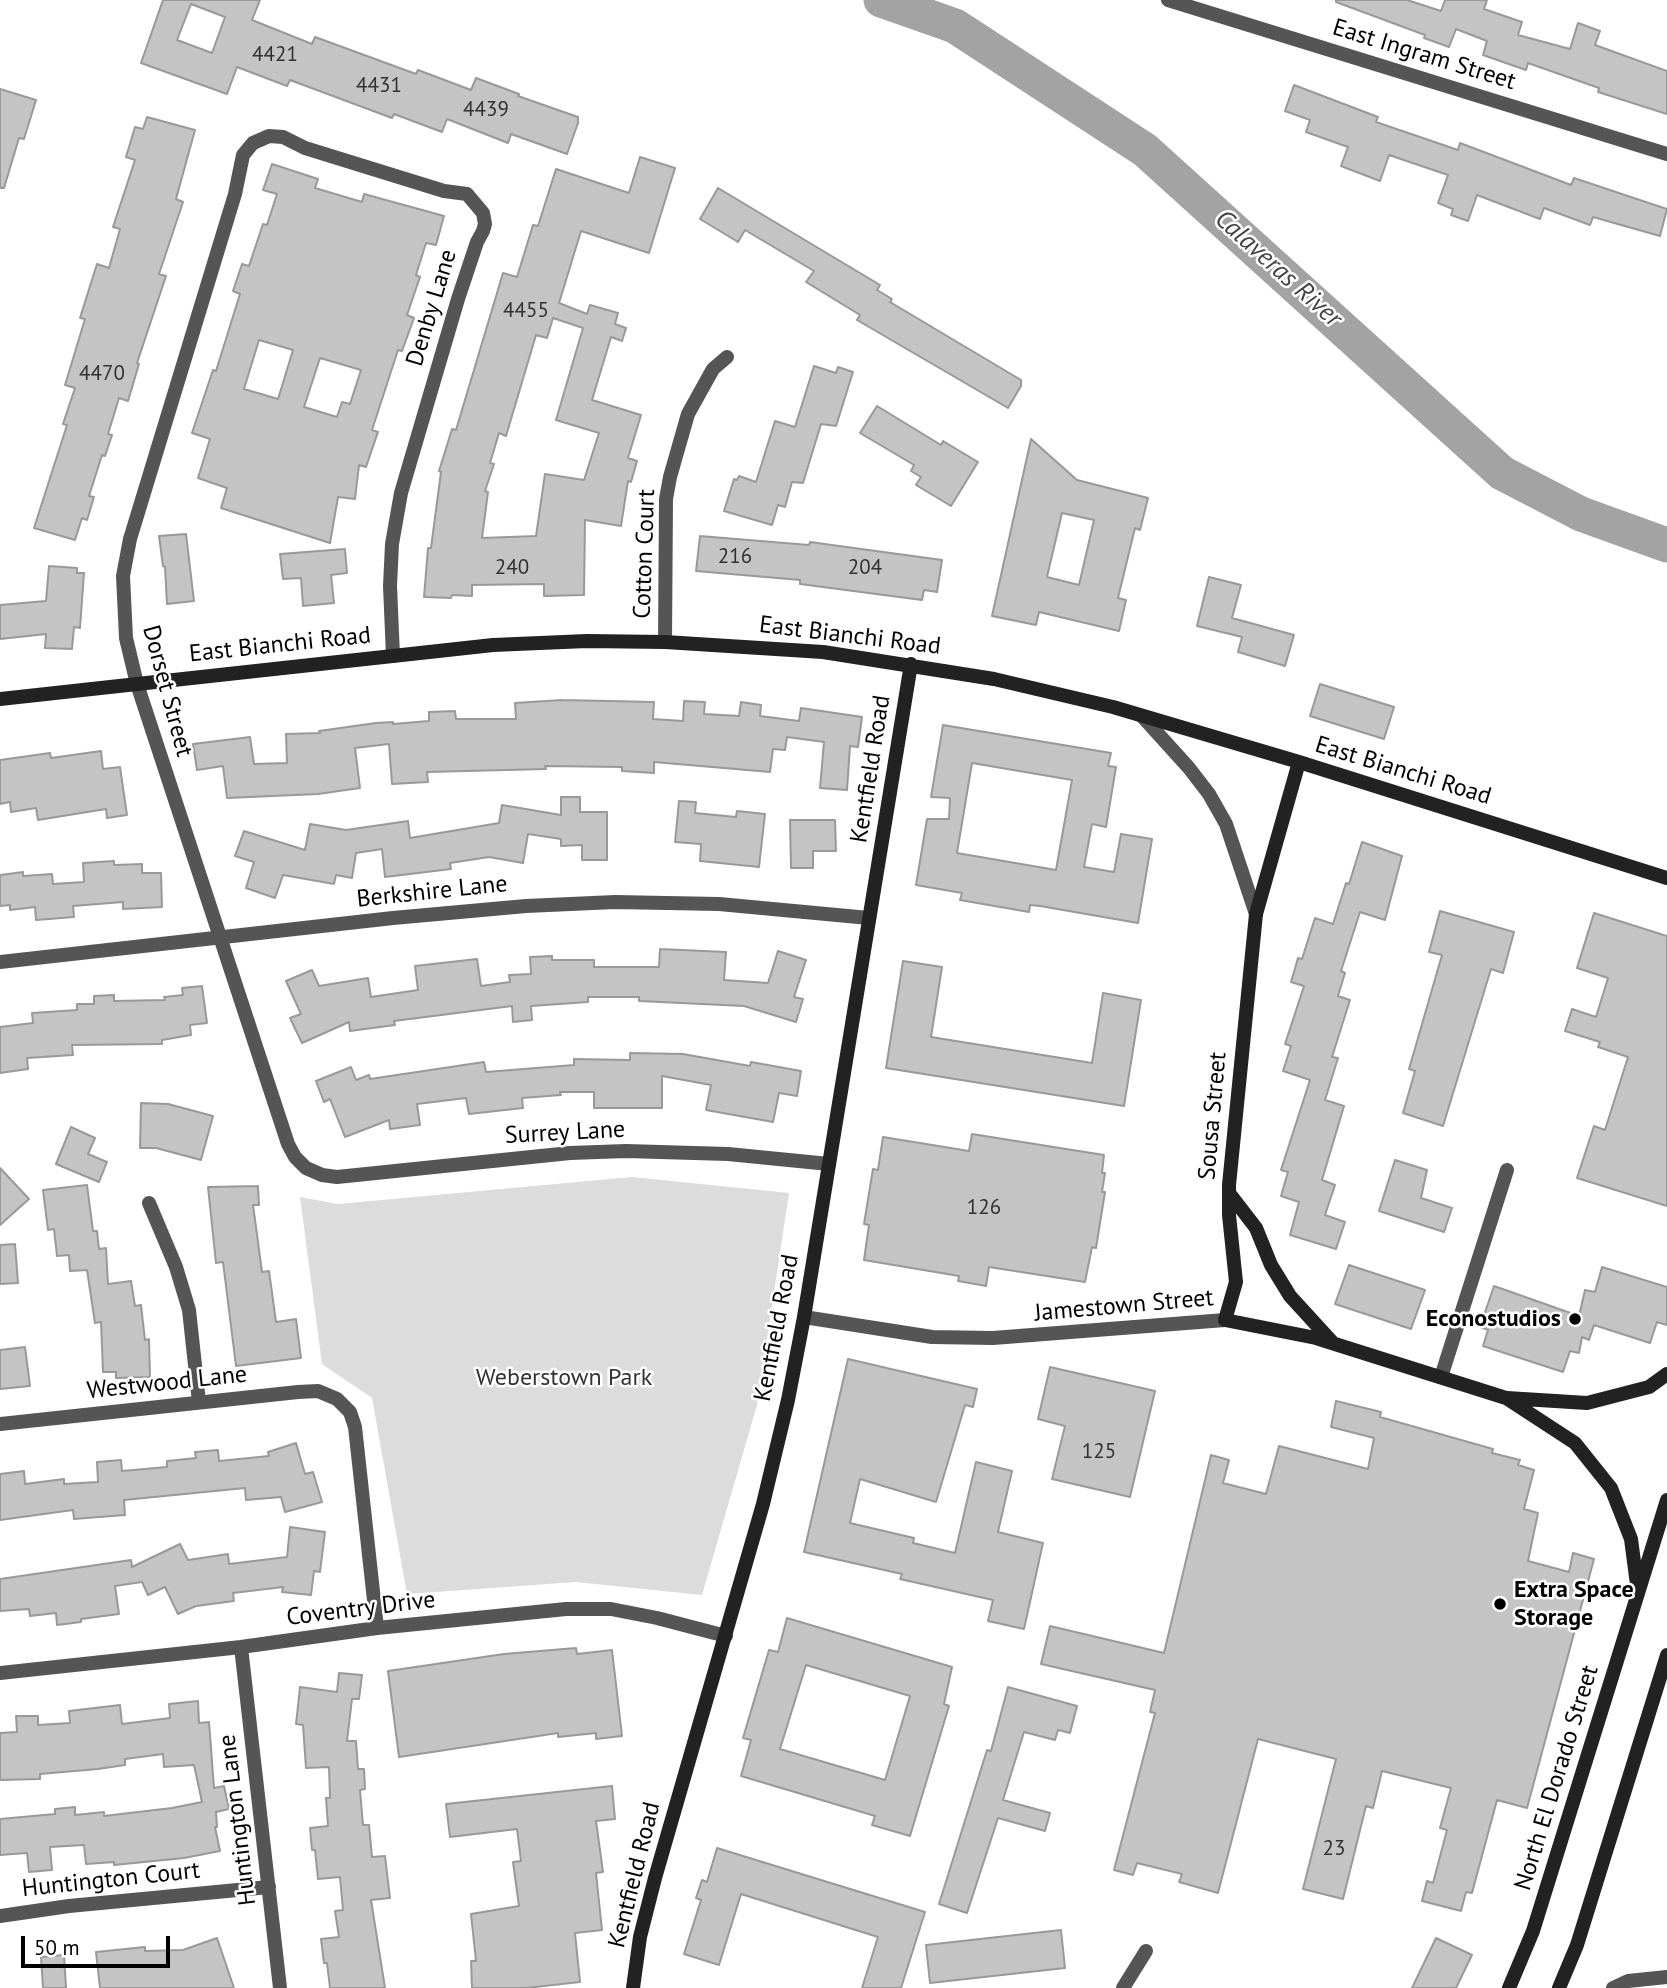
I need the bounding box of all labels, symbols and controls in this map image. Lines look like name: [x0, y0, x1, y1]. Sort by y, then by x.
street label: East Ingram Street: [1329, 14, 1519, 96]
house number: 4421: [252, 42, 298, 68]
house number: 4431: [356, 73, 402, 99]
house number: 4439: [463, 97, 509, 123]
water label: Calaveras River: [1208, 204, 1348, 334]
street label: Denby Lane: [401, 246, 463, 370]
house number: 4455: [503, 298, 549, 324]
house number: 4470: [79, 361, 125, 387]
street label: Cotton Court: [628, 489, 662, 619]
house number: 216: [718, 544, 752, 570]
house number: 240: [495, 555, 529, 581]
house number: 204: [848, 555, 882, 581]
street label: East Bianchi Road: [758, 611, 942, 661]
street label: East Bianchi Road: [188, 621, 372, 669]
street label: Dorset Street: [136, 622, 198, 760]
street label: Kentfield Road: [845, 693, 897, 845]
street label: East Bianchi Road: [1312, 731, 1494, 811]
street label: Berkshire Lane: [355, 870, 509, 914]
street label: Sousa Street: [1193, 1051, 1233, 1181]
street label: Surrey Lane: [504, 1115, 626, 1151]
house number: 126: [967, 1195, 1001, 1221]
street label: Kentfield Road: [749, 1252, 805, 1404]
street label: Jamestown Street: [1033, 1284, 1215, 1328]
place label: Econostudios: [1426, 1305, 1561, 1333]
marker: Econostudios: [1567, 1311, 1583, 1327]
street label: Westwood Lane: [85, 1360, 249, 1406]
park label: Weberstown Park: [476, 1364, 652, 1392]
house number: 125: [1082, 1439, 1116, 1465]
place label: Extra Space Storage: [1514, 1576, 1634, 1632]
street label: Coventry Drive: [285, 1586, 437, 1632]
marker: Extra Space Storage: [1492, 1596, 1508, 1612]
street label: North El Dorado Street: [1509, 1662, 1605, 1894]
street label: Huntington Lane: [213, 1733, 263, 1907]
street label: Kentfield Road: [603, 1799, 667, 1951]
house number: 23: [1323, 1836, 1345, 1862]
street label: Huntington Court: [21, 1856, 201, 1904]
scale bar: [24, 1922, 173, 1966]
text: 50 m: [34, 1934, 80, 1961]

